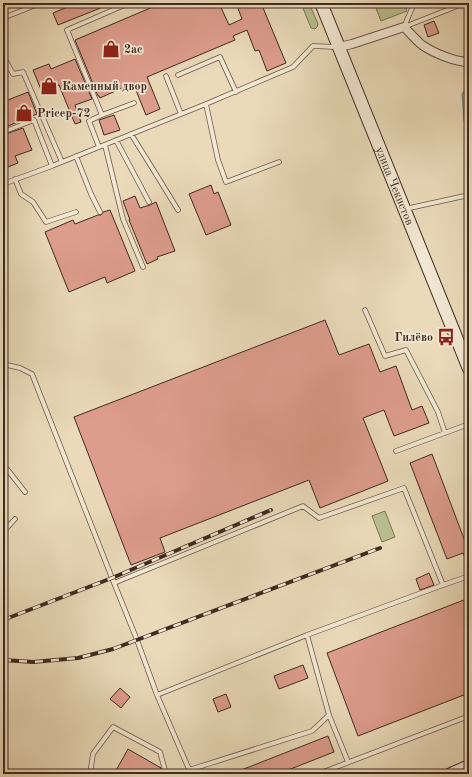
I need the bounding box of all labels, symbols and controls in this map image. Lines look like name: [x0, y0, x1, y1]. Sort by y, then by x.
shop icon: 2ас: [101, 39, 121, 59]
place label: 2ас: [124, 44, 143, 56]
shop icon: Каменный двор: [39, 76, 59, 96]
place label: Каменный двор: [62, 81, 147, 93]
shop icon: Pricep-72: [14, 103, 34, 123]
place label: Pricep-72: [37, 108, 90, 120]
street label: улица Чекистов: [373, 145, 415, 227]
bus stop icon: Гилёво: [436, 327, 456, 347]
place label: Гилёво: [394, 332, 433, 344]

